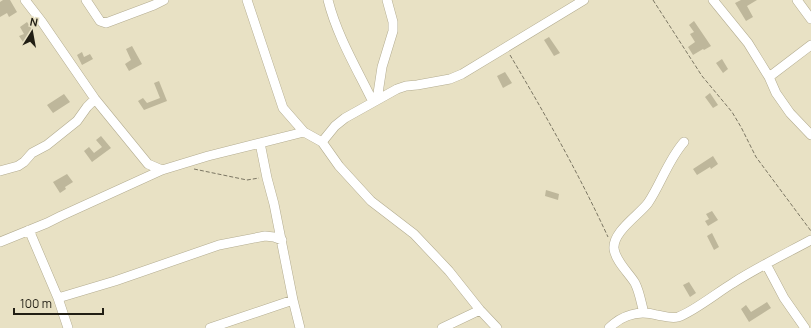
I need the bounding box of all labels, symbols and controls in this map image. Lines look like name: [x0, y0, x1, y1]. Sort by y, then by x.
north arrow: [12, 12, 52, 52]
text: N: [29, 14, 39, 30]
scale bar: [14, 290, 103, 316]
text: 100 m: [20, 295, 52, 312]

